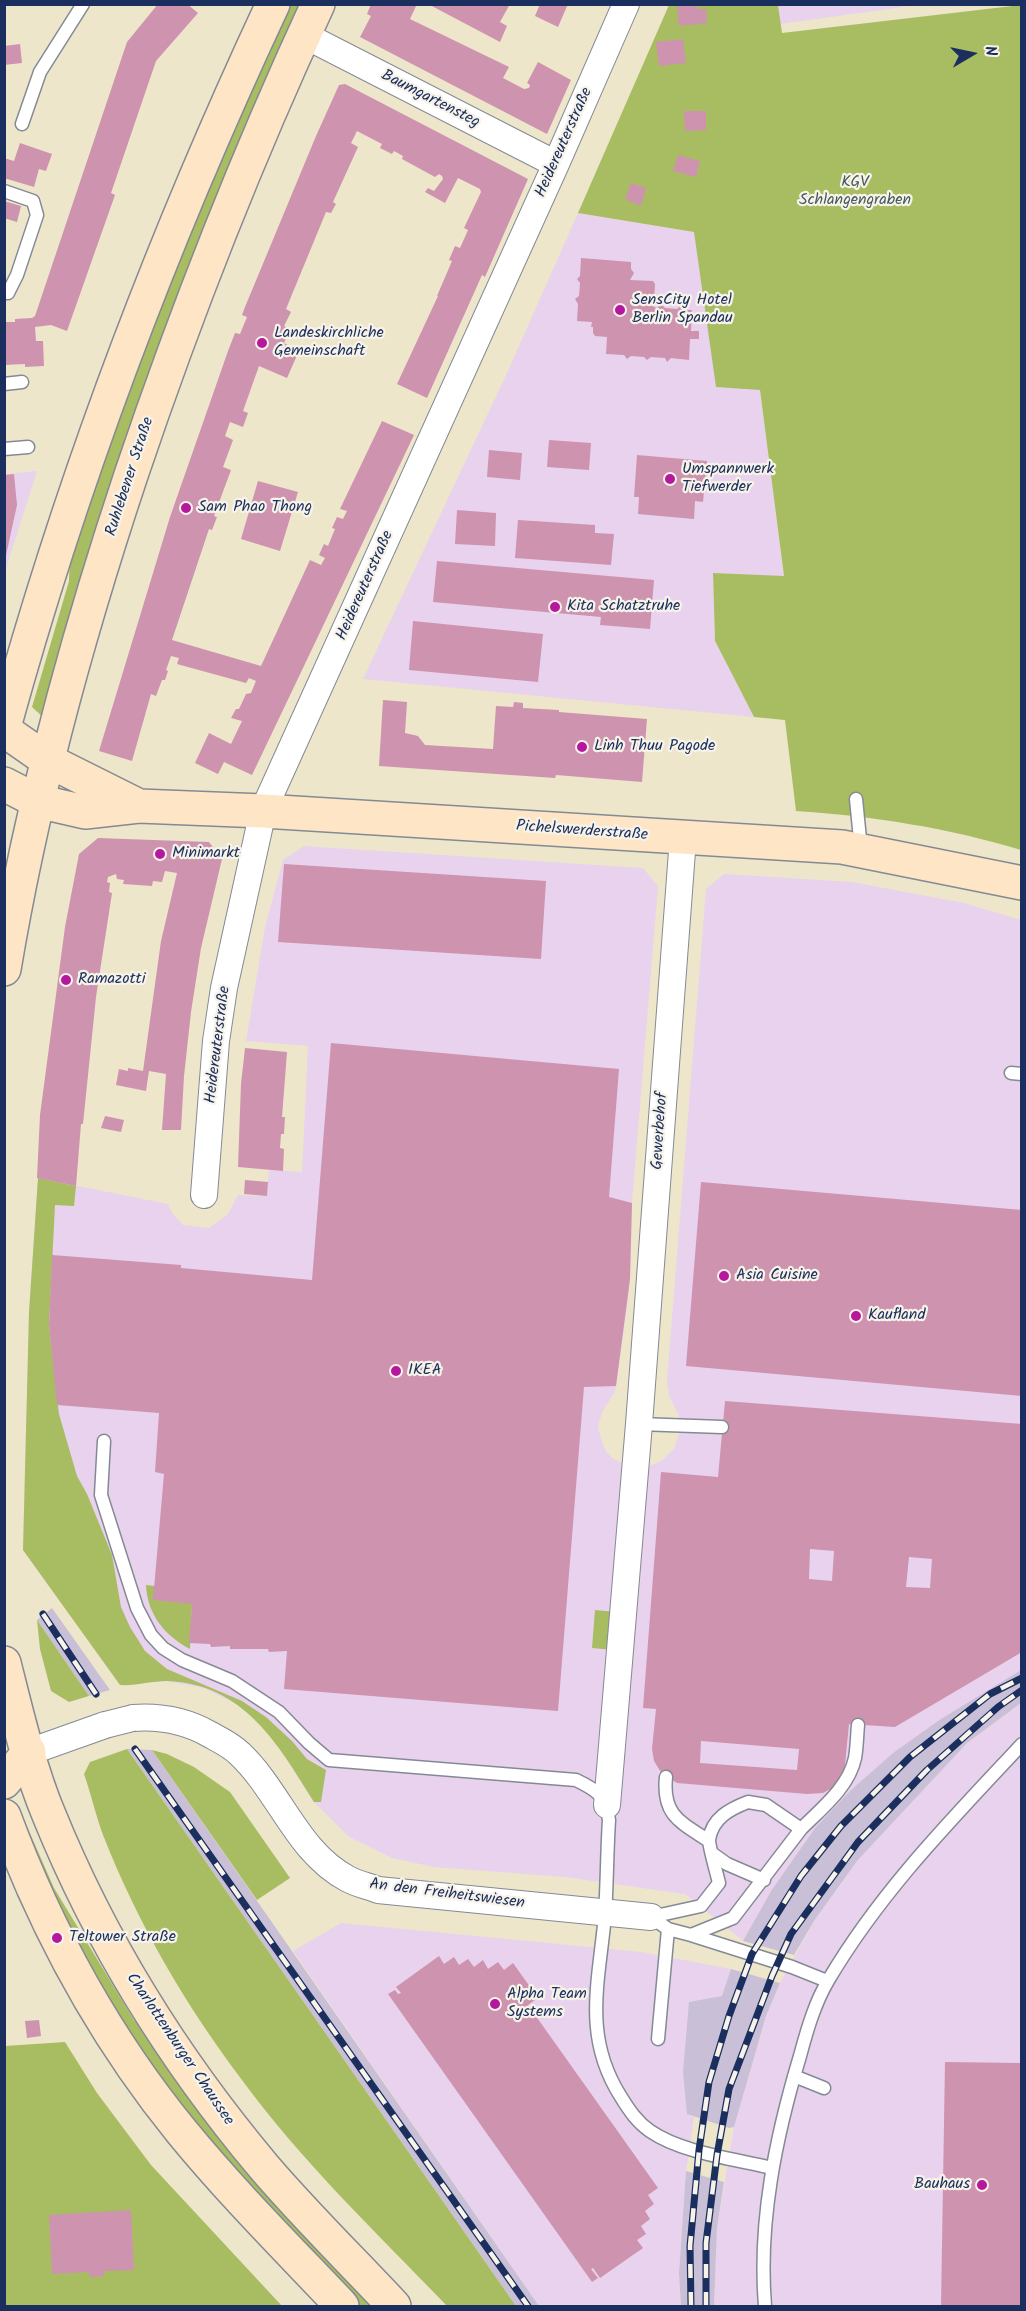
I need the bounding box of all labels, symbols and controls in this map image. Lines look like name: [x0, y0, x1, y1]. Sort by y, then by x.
north arrow: [942, 24, 1002, 84]
text: N: [977, 44, 1003, 58]
street label: Baumgartensteg: [377, 67, 483, 133]
street label: Heidereuterstraße: [532, 85, 598, 201]
park label: KGV Schlangengraben: [799, 173, 911, 211]
place label: SensCity Hotel Berlin Spandau: [632, 291, 733, 329]
marker: SensCity Hotel Berlin Spandau: [613, 303, 627, 317]
place label: Landeskirchliche Gemeinschaft: [274, 324, 384, 362]
marker: Landeskirchliche Gemeinschaft: [255, 336, 269, 350]
street label: Ruhlebener Straße: [103, 415, 159, 539]
place label: Umspannwerk Tiefwerder: [682, 460, 774, 498]
marker: Umspannwerk Tiefwerder: [663, 472, 677, 486]
place label: Sam Phao Thong: [198, 498, 312, 518]
marker: Sam Phao Thong: [179, 501, 193, 515]
street label: Heidereuterstraße: [333, 528, 399, 644]
place label: Kita Schatztruhe: [567, 597, 680, 617]
marker: Kita Schatztruhe: [548, 600, 562, 614]
place label: Linh Thuu Pagode: [594, 737, 715, 757]
marker: Linh Thuu Pagode: [575, 740, 589, 754]
street label: Pichelswerderstraße: [515, 818, 649, 846]
place label: Minimarkt: [172, 844, 240, 864]
marker: Minimarkt: [153, 847, 167, 861]
place label: Ramazotti: [78, 970, 146, 990]
marker: Ramazotti: [59, 973, 73, 987]
street label: Heidereuterstraße: [202, 985, 236, 1105]
street label: Gewerbehof: [649, 1092, 673, 1170]
place label: Asia Cuisine: [736, 1266, 818, 1286]
marker: Asia Cuisine: [717, 1269, 731, 1283]
place label: Kaufland: [868, 1306, 925, 1326]
marker: Kaufland: [849, 1309, 863, 1323]
place label: IKEA: [408, 1361, 442, 1381]
marker: IKEA: [389, 1364, 403, 1378]
street label: An den Freiheitswiesen: [368, 1876, 526, 1914]
place label: Teltower Straße: [69, 1928, 176, 1948]
marker: Teltower Straße: [50, 1931, 64, 1945]
street label: Charlottenburger Chaussee: [121, 1970, 237, 2130]
place label: Alpha Team Systems: [507, 1985, 587, 2023]
marker: Alpha Team Systems: [488, 1997, 502, 2011]
place label: Bauhaus: [914, 2175, 970, 2195]
marker: Bauhaus: [975, 2178, 989, 2192]

